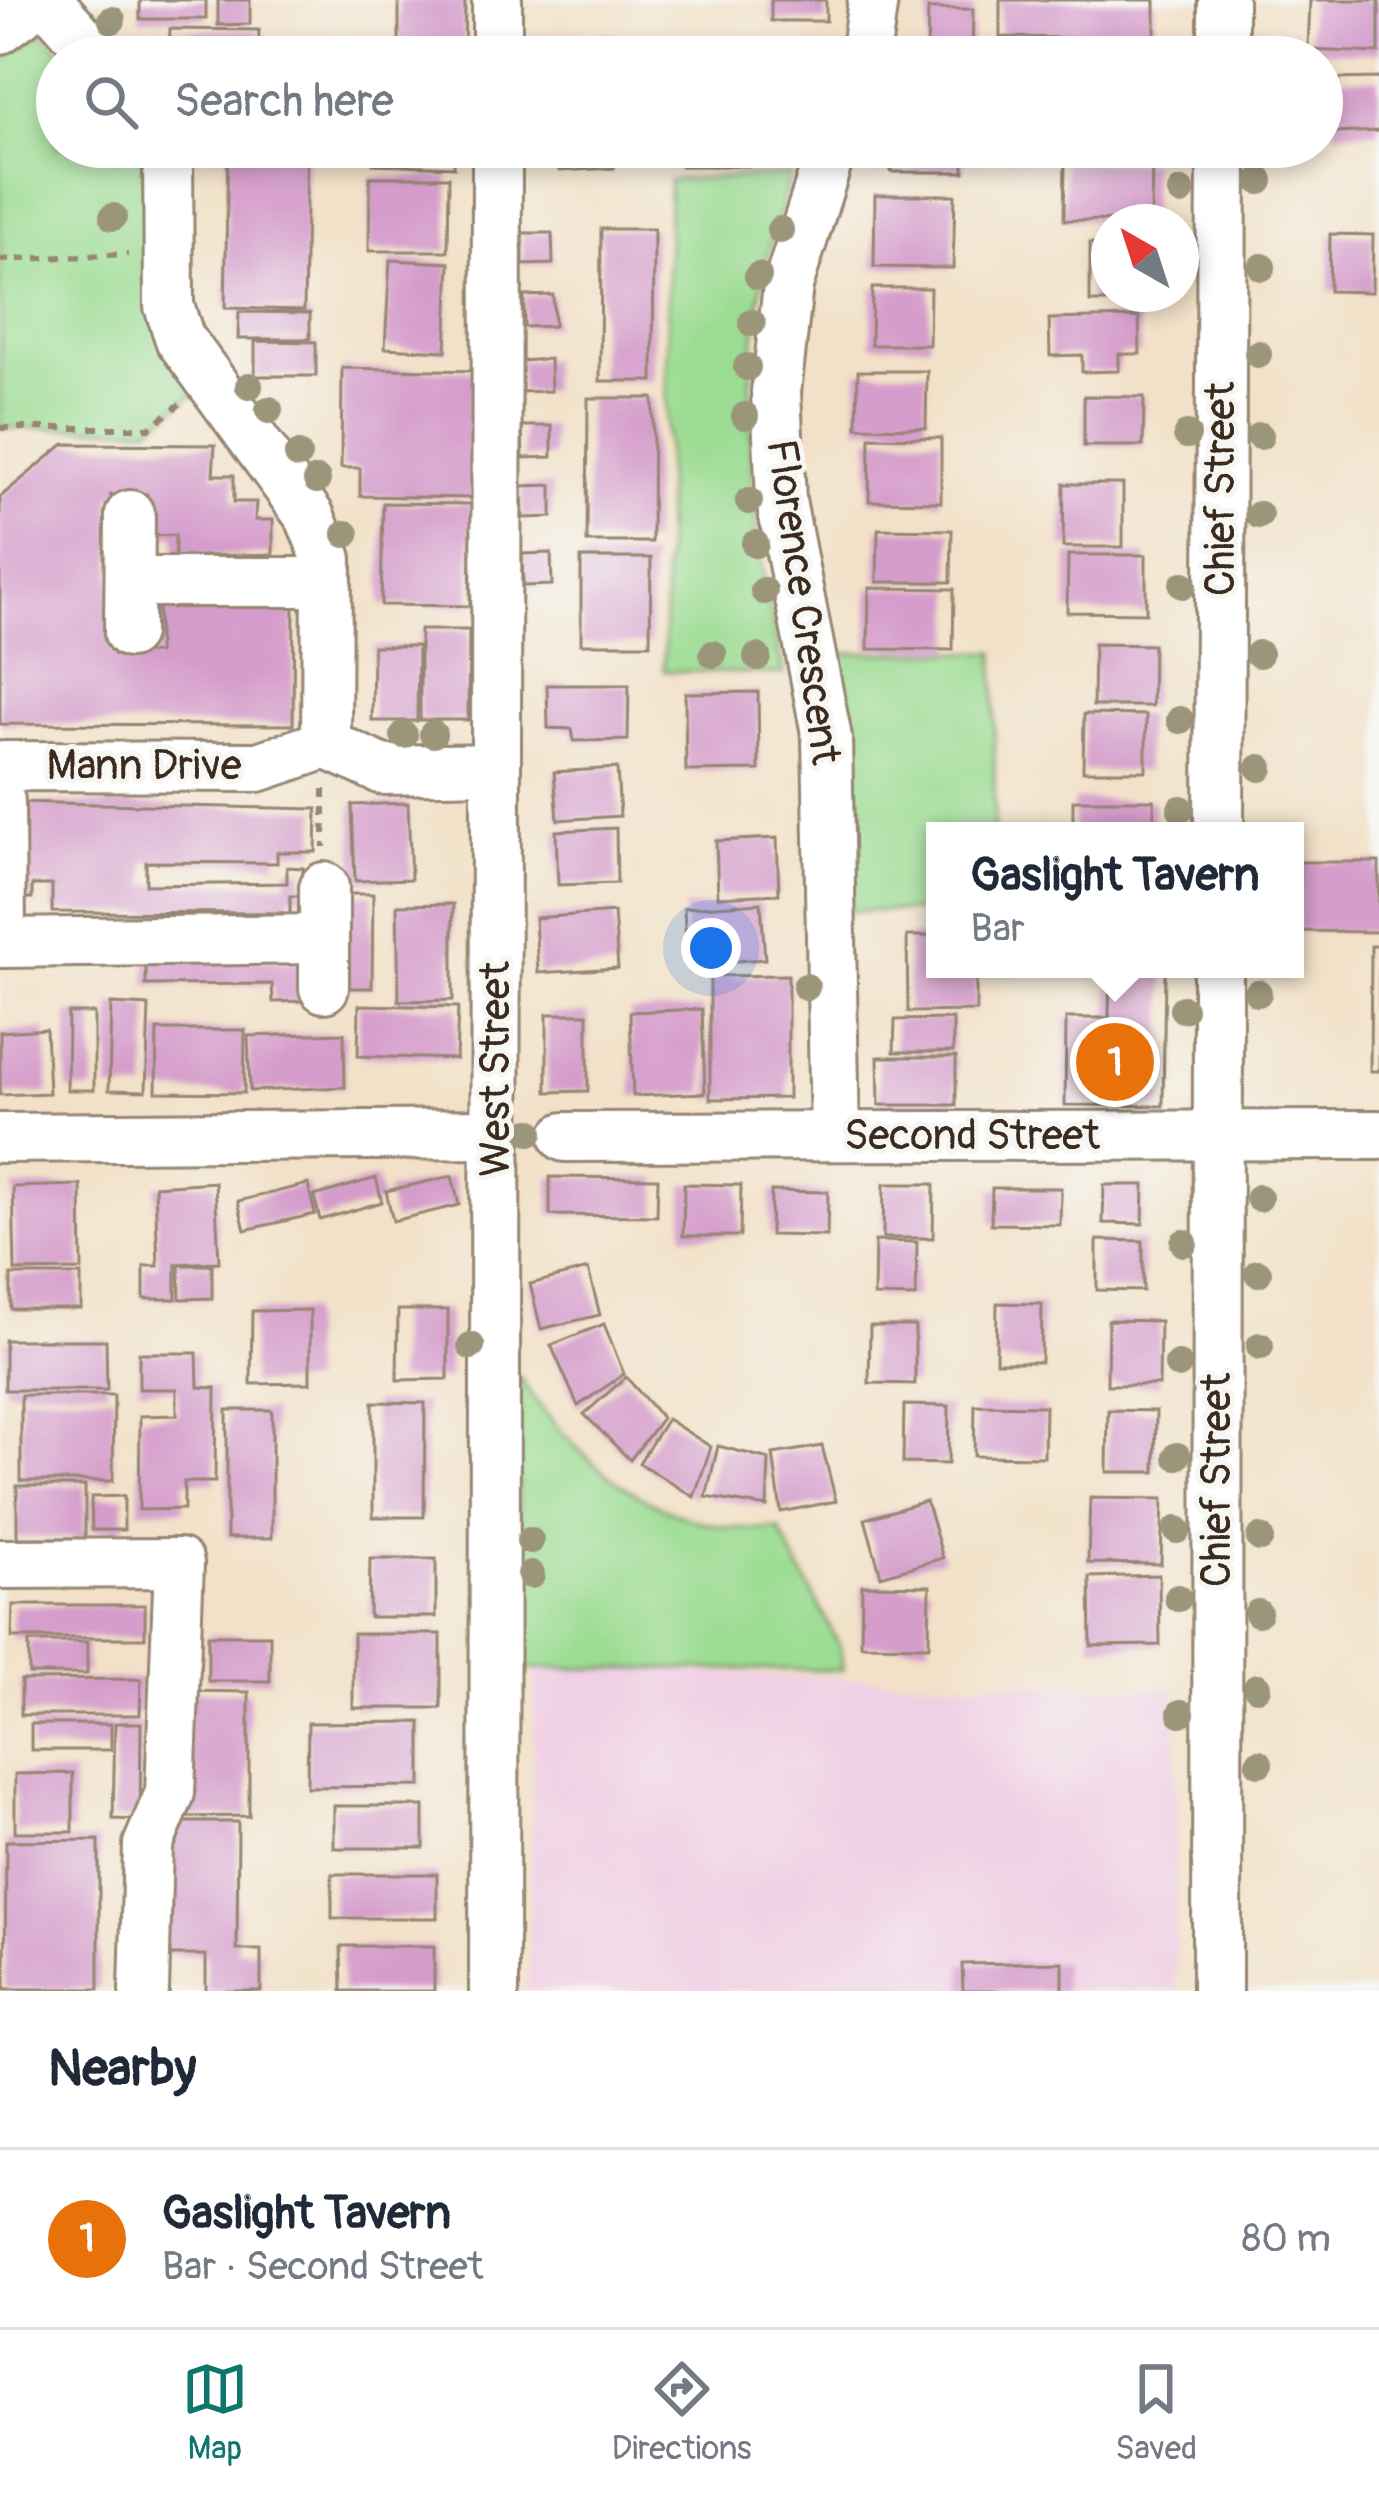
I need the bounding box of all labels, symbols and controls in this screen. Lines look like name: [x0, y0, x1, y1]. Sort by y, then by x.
search box: [36, 36, 1343, 168]
icon: search: [78, 69, 144, 135]
text: Search here: [174, 74, 394, 130]
north arrow: [1091, 204, 1199, 312]
street label: Chief Street: [1195, 382, 1247, 596]
street label: Florence Crescent: [754, 436, 852, 768]
street label: Mann Drive: [47, 740, 242, 792]
popup: [926, 822, 1304, 978]
text: Gaslight Tavern: [971, 848, 1259, 904]
text: Bar: [971, 904, 1025, 953]
your location: [681, 918, 741, 978]
street label: West Street: [470, 961, 522, 1177]
pin: 1: [1076, 1017, 1154, 1107]
street label: Second Street: [844, 1110, 1100, 1162]
street label: Chief Street: [1191, 1373, 1243, 1587]
text: Nearby: [48, 2037, 196, 2101]
text: Gaslight Tavern: [162, 2186, 451, 2242]
text: 1: [79, 2214, 95, 2263]
text: 80 m: [1242, 2214, 1331, 2263]
text: Bar · Second Street: [162, 2242, 483, 2291]
tab: Map: [182, 2356, 248, 2469]
tab: Directions: [612, 2356, 752, 2469]
tab: Saved: [1115, 2356, 1197, 2469]

